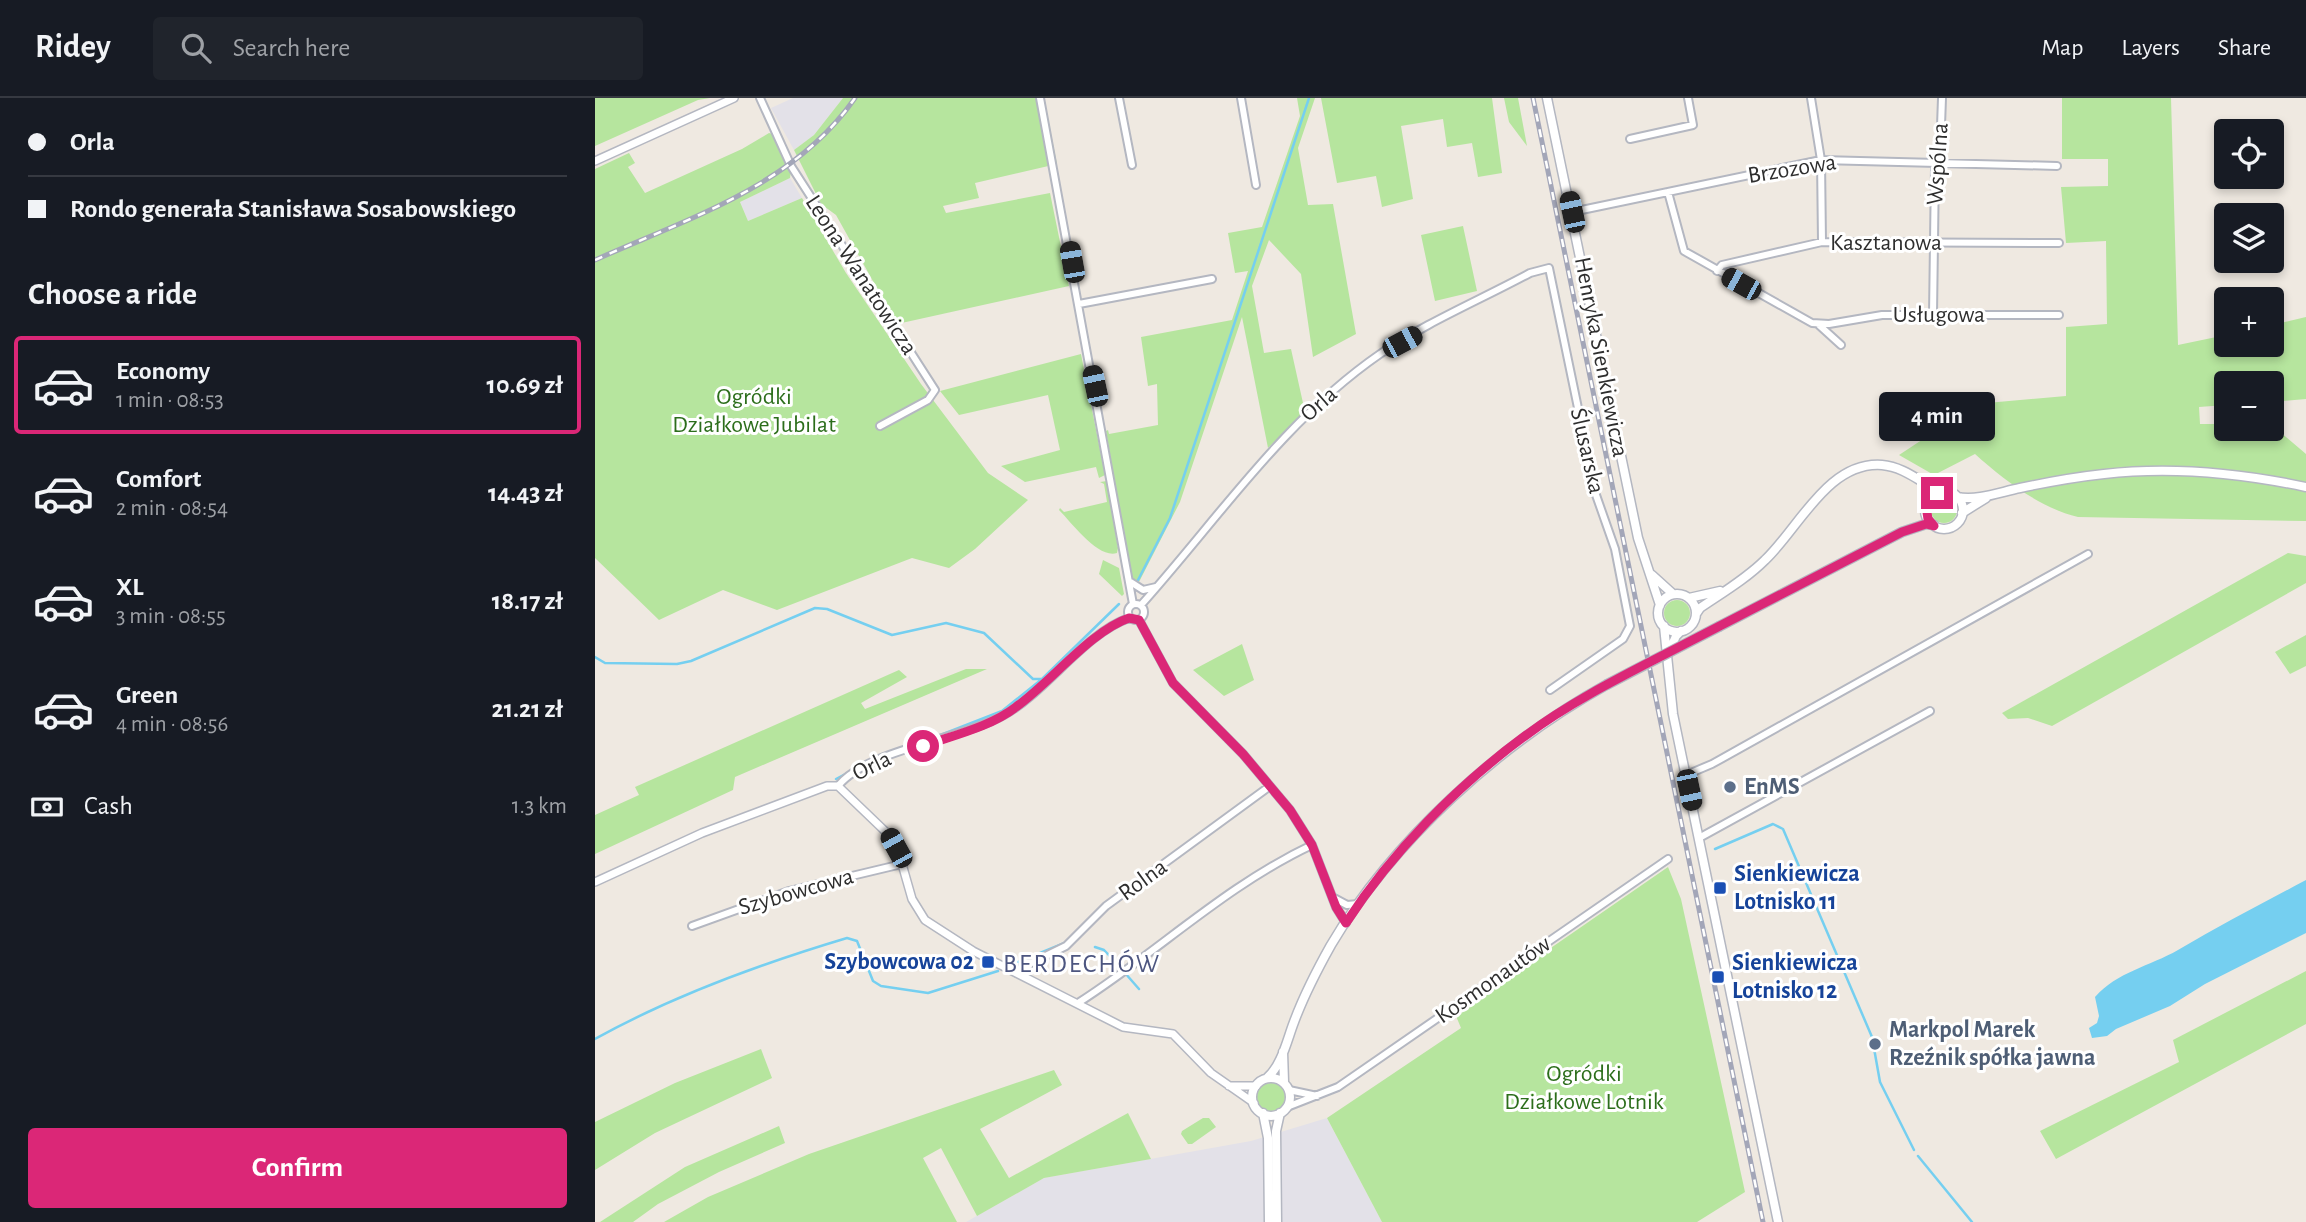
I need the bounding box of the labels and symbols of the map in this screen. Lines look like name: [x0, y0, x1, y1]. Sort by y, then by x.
street label: Wspólna: [1923, 122, 1953, 206]
street label: Brzozowa: [1746, 150, 1838, 188]
car: [1558, 189, 1587, 235]
street label: Leona Wanatowicza: [801, 191, 921, 359]
street label: Kasztanowa: [1830, 231, 1942, 255]
car: [1059, 239, 1086, 285]
street label: Henryka Sienkiewicza: [1570, 255, 1632, 459]
car: [1718, 265, 1765, 303]
street label: Usługowa: [1893, 303, 1985, 327]
car: [1379, 323, 1426, 361]
car: [1081, 363, 1110, 409]
street label: Orla: [1296, 382, 1342, 426]
park label: Ogródki Działkowe Jubilat: [672, 385, 836, 437]
callout: 4 min: [1879, 392, 1995, 440]
street label: Ślusarska: [1566, 405, 1610, 496]
route end: [1921, 477, 1953, 509]
route start: [907, 730, 939, 762]
street label: Orla: [849, 746, 895, 786]
car: [1675, 767, 1704, 813]
place label: EnMS: [1744, 775, 1800, 799]
marker: EnMS: [1722, 779, 1738, 795]
car: [877, 825, 916, 871]
street label: Rolna: [1114, 855, 1172, 905]
place label: Sienkiewicza Lotnisko 11: [1734, 862, 1860, 914]
street label: Szybowcowa: [736, 864, 856, 920]
marker: Sienkiewicza Lotnisko 11: [1712, 880, 1728, 896]
street label: Kosmonautów: [1431, 932, 1555, 1028]
district label: BERDECHÓW: [1003, 949, 1161, 977]
place label: Szybowcowa 02: [824, 950, 974, 974]
place label: Sienkiewicza Lotnisko 12: [1732, 951, 1858, 1003]
marker: Szybowcowa 02: [980, 954, 996, 970]
marker: Sienkiewicza Lotnisko 12: [1710, 969, 1726, 985]
place label: Markpol Marek Rzeźnik spółka jawna: [1889, 1018, 2095, 1070]
marker: Markpol Marek Rzeźnik spółka jawna: [1867, 1036, 1883, 1052]
park label: Ogródki Działkowe Lotnik: [1504, 1062, 1664, 1114]

